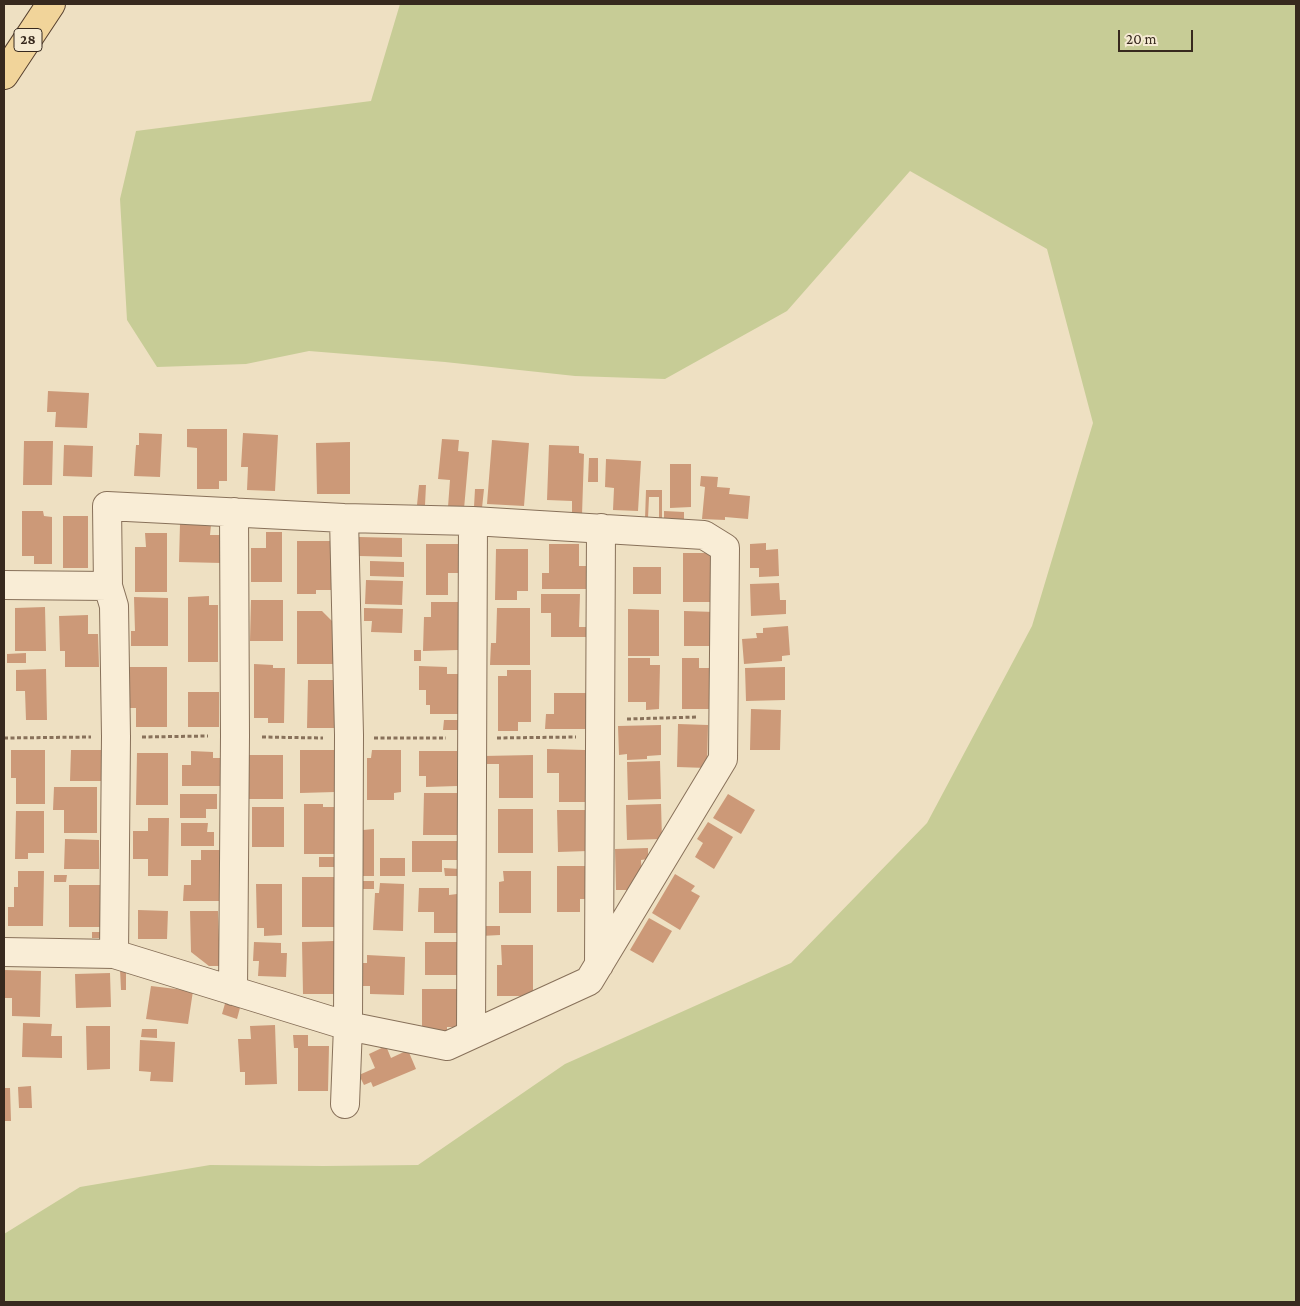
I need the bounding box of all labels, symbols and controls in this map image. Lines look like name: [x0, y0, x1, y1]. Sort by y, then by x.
scale bar: [1120, 20, 1195, 52]
road number: 28: [14, 28, 42, 52]
text: 20 m: [1126, 31, 1157, 47]

